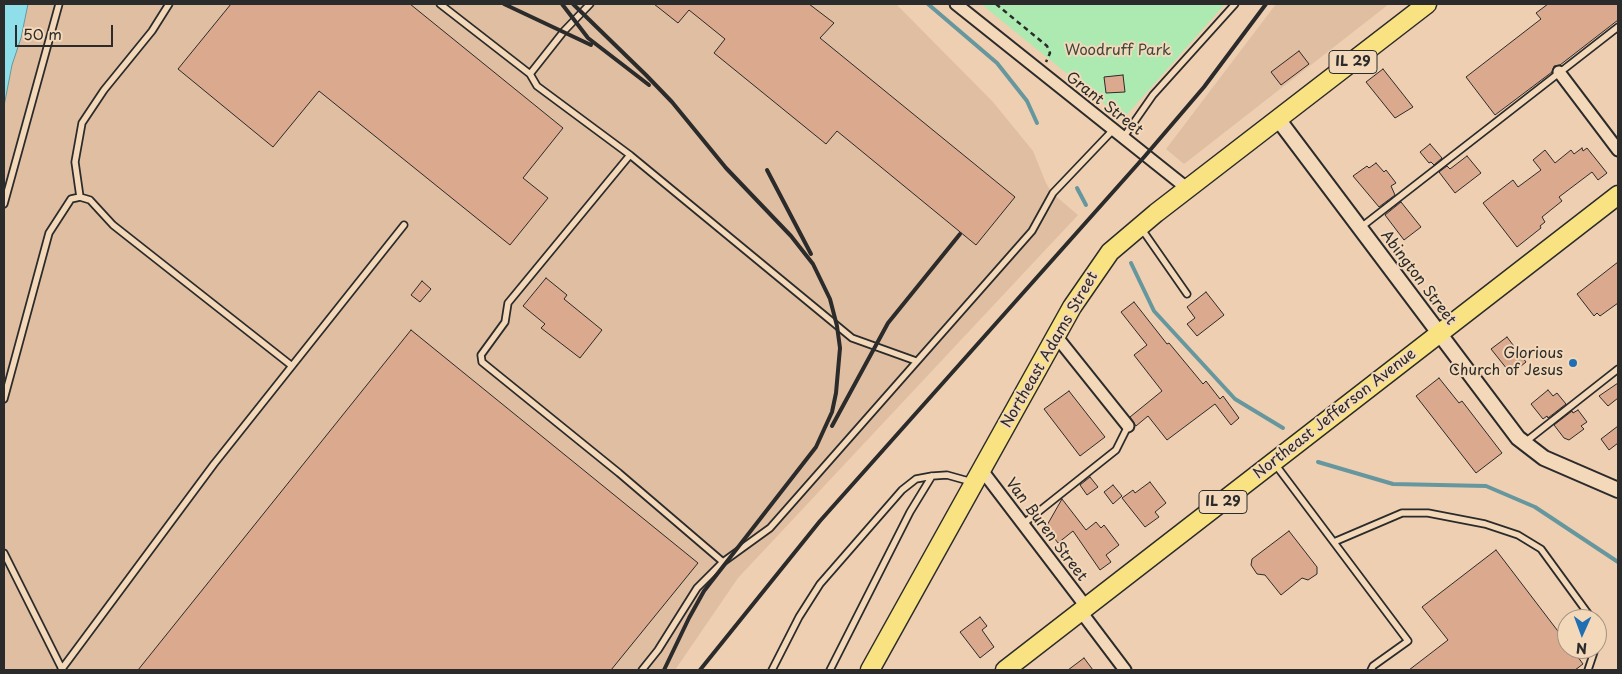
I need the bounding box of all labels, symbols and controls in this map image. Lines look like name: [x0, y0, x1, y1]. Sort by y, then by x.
scale bar: [18, 15, 115, 47]
text: 50 m: [23, 22, 62, 45]
park label: Woodruff Park: [1065, 42, 1171, 60]
road number: IL 29: [1329, 51, 1377, 74]
street label: Grant Street: [1062, 68, 1146, 140]
street label: Abington Street: [1377, 227, 1459, 329]
street label: Northeast Adams Street: [998, 269, 1102, 431]
street label: Northeast Jefferson Avenue: [1250, 345, 1420, 483]
place label: Glorious Church of Jesus: [1449, 345, 1563, 380]
marker: Glorious Church of Jesus: [1567, 357, 1579, 369]
street label: Van Buren Street: [1001, 475, 1091, 585]
road number: IL 29: [1199, 491, 1247, 514]
north arrow: [1557, 609, 1607, 659]
text: N: [1576, 638, 1587, 659]

